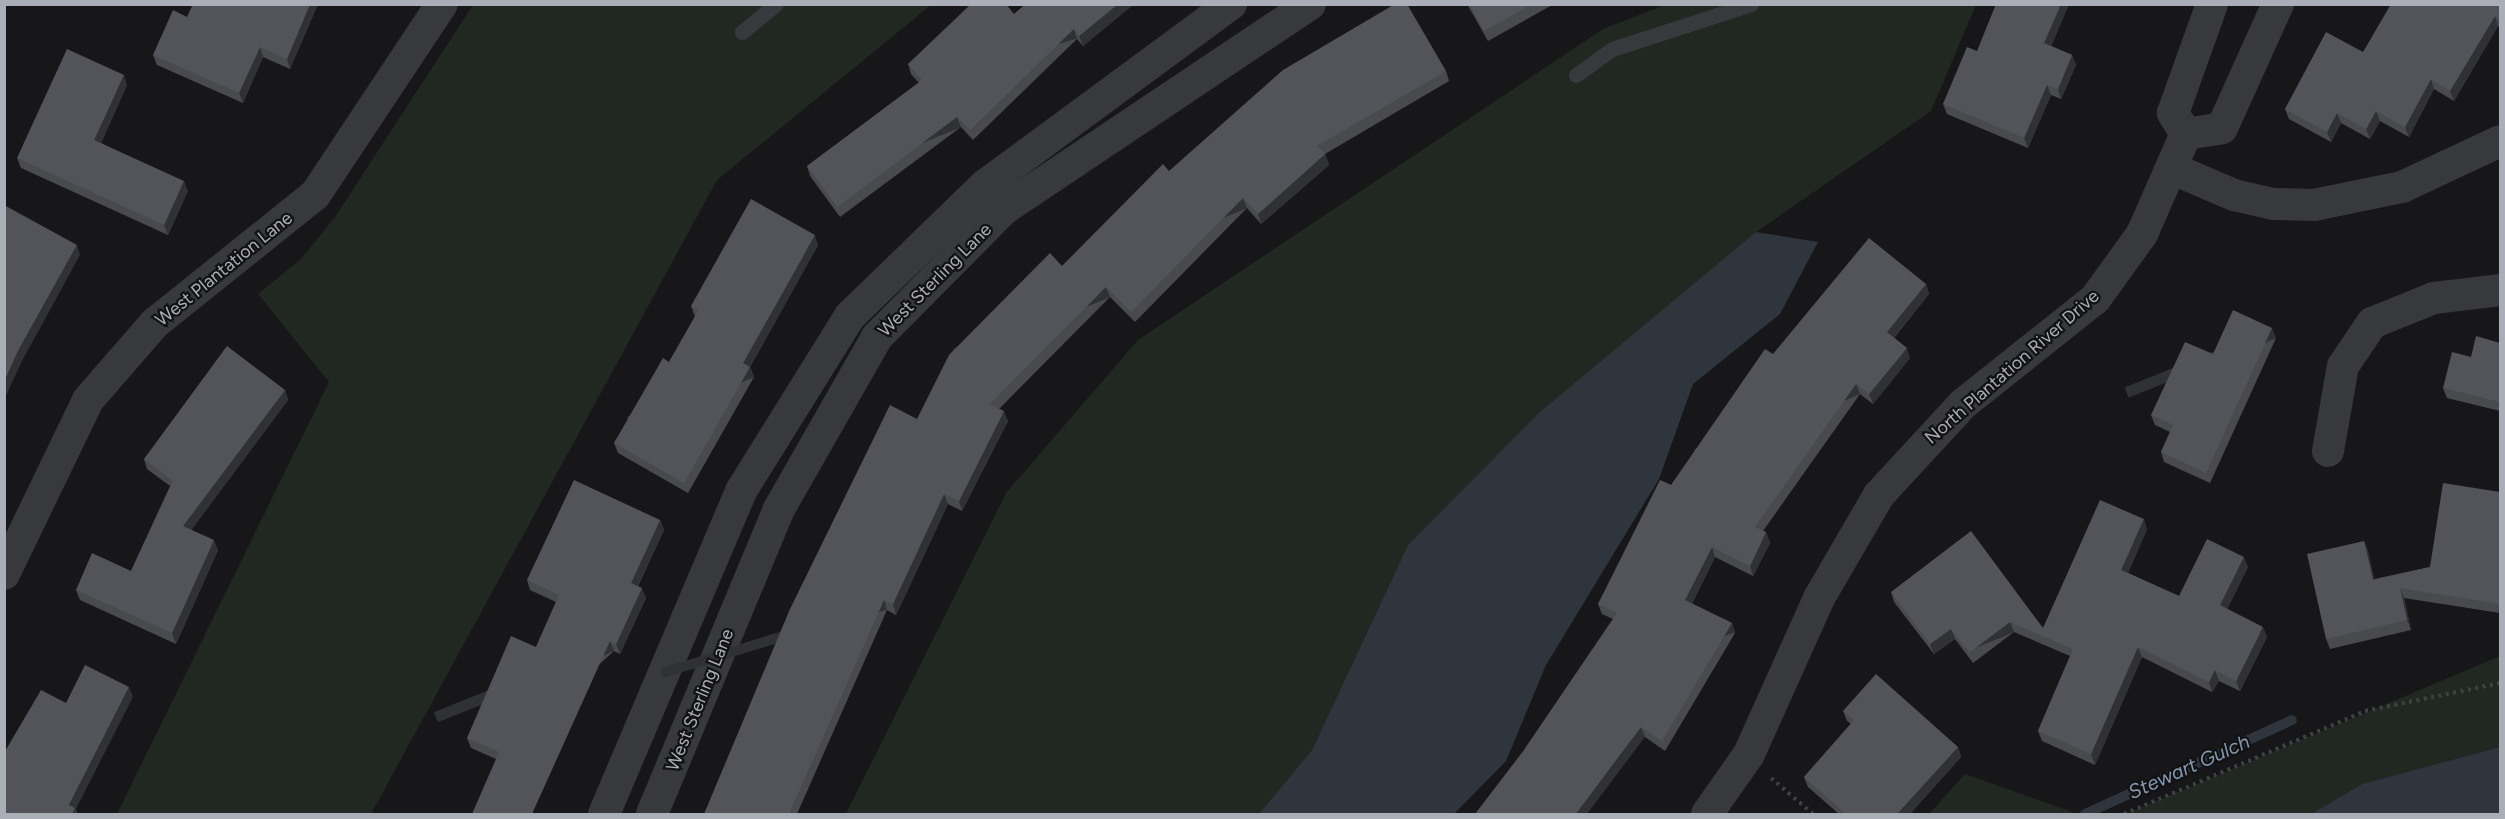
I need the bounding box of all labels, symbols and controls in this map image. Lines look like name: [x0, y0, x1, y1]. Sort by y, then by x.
street label: West Plantation Lane: [151, 207, 297, 331]
street label: West Sterling Lane: [874, 219, 996, 341]
street label: North Plantation River Drive: [1920, 285, 2104, 449]
street label: West Sterling Lane: [662, 626, 738, 774]
water label: Stewart Gulch: [2125, 730, 2253, 804]

